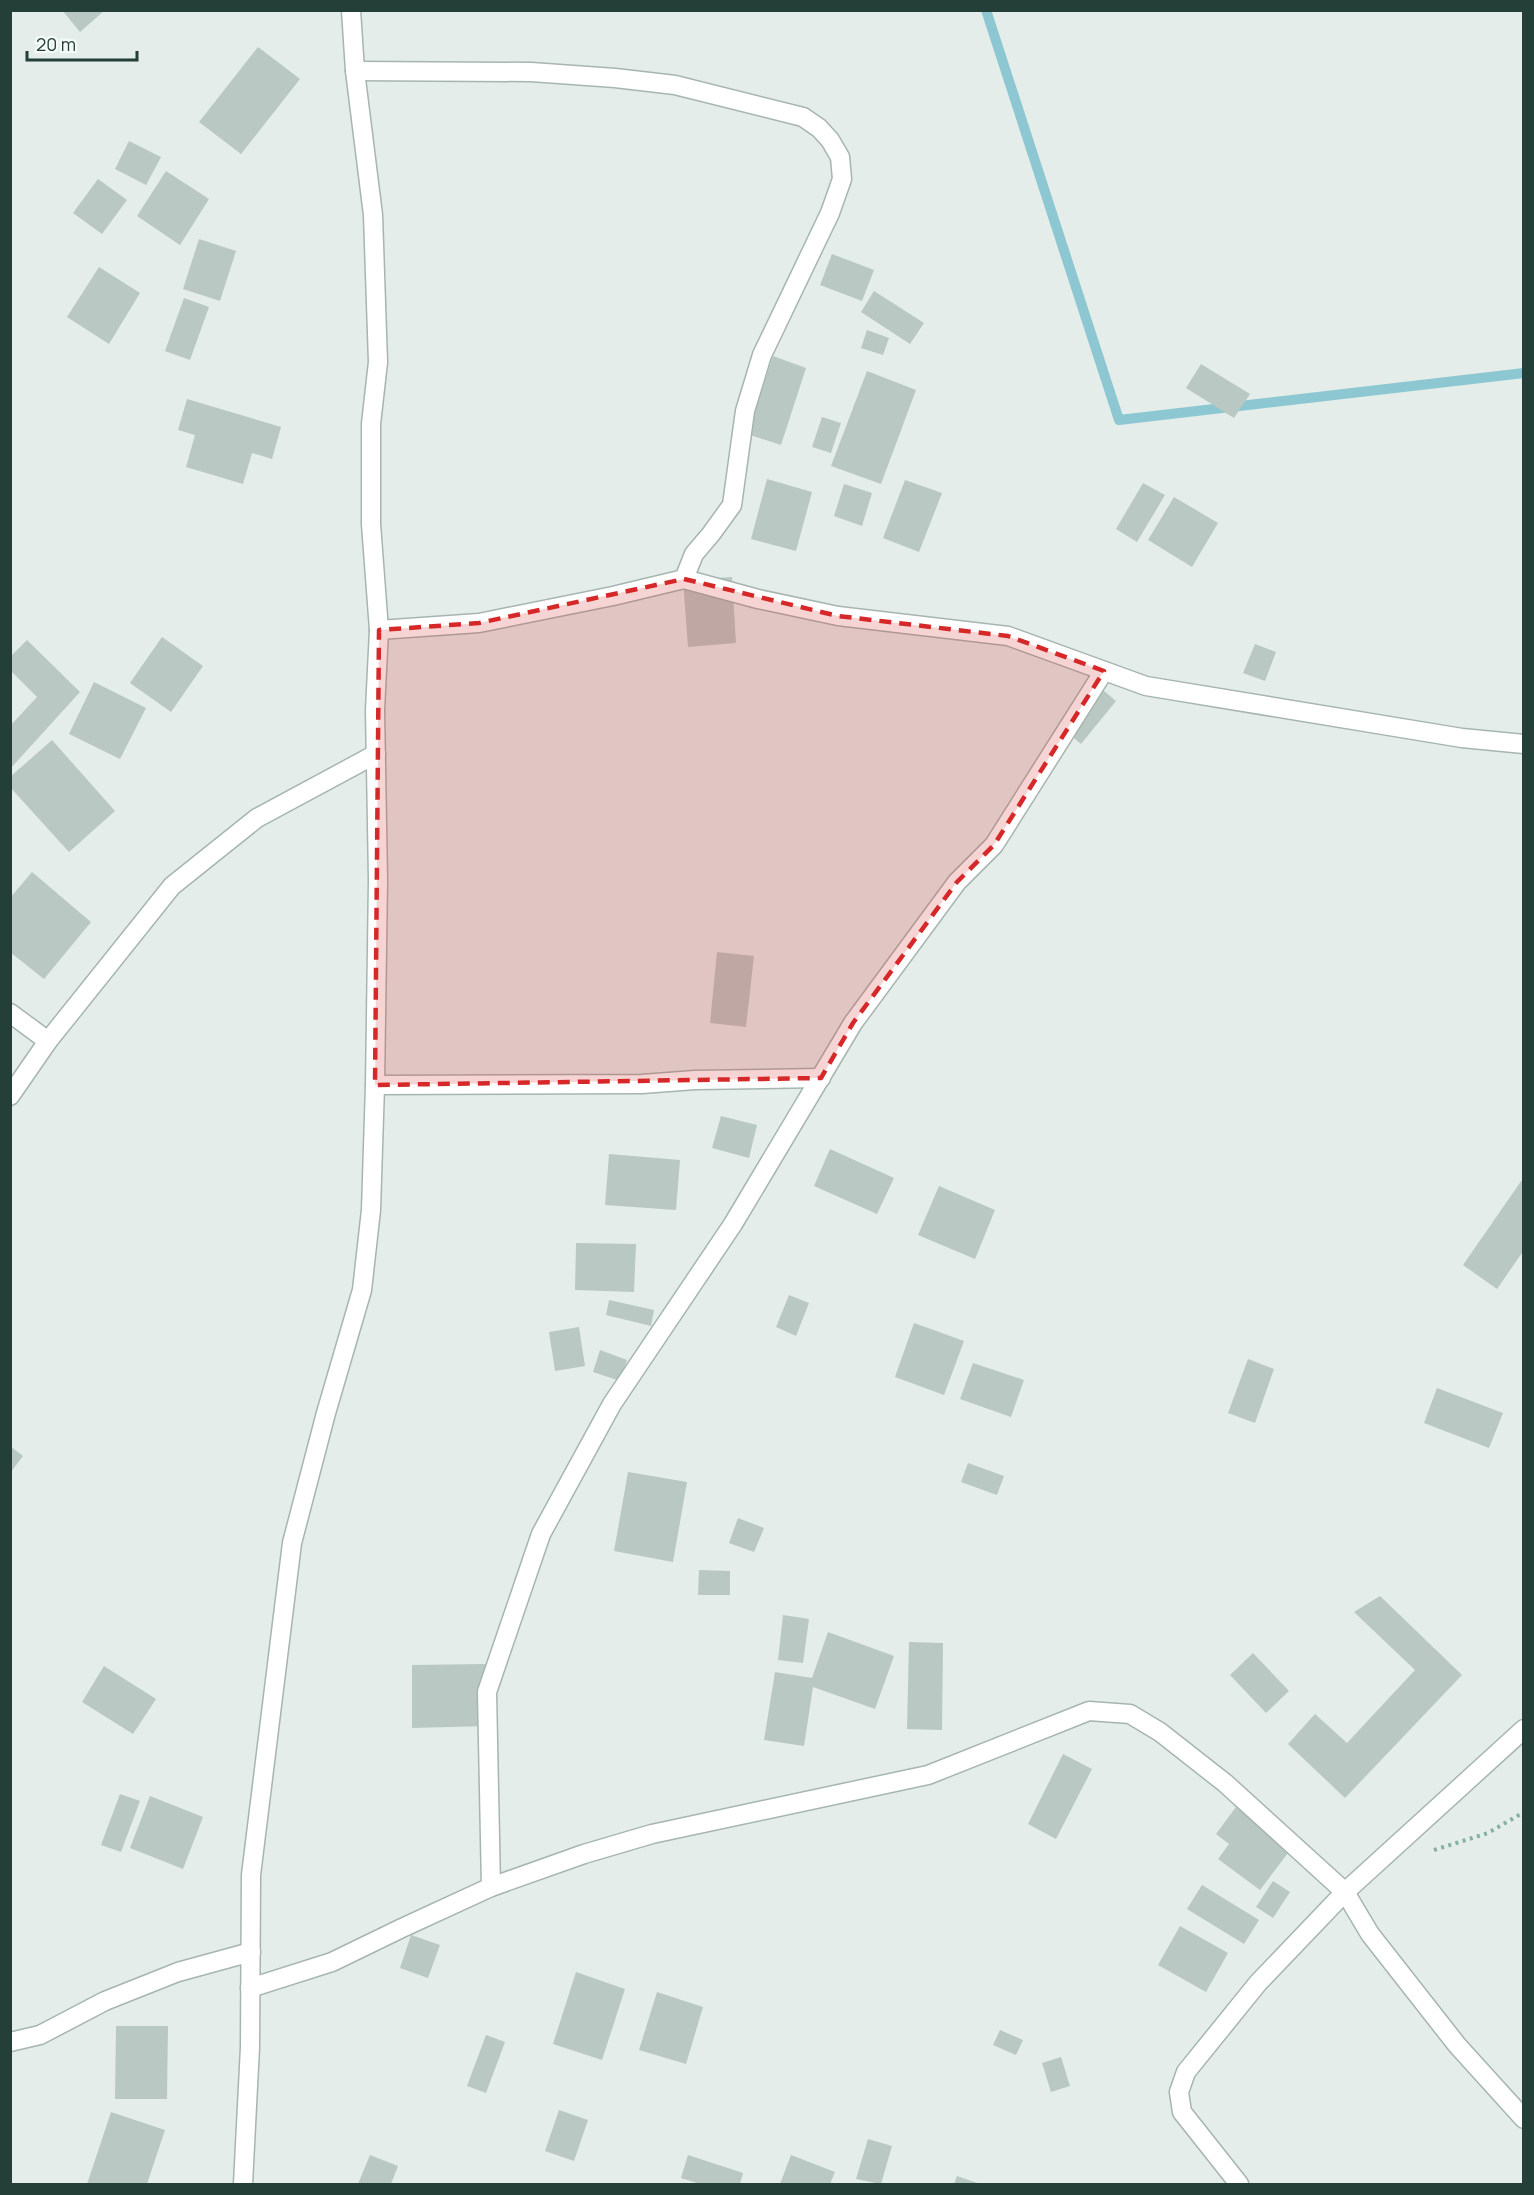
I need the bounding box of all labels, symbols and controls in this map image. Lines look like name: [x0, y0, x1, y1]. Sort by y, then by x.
scale bar: [27, 24, 136, 62]
text: 20 m: [36, 32, 76, 56]

